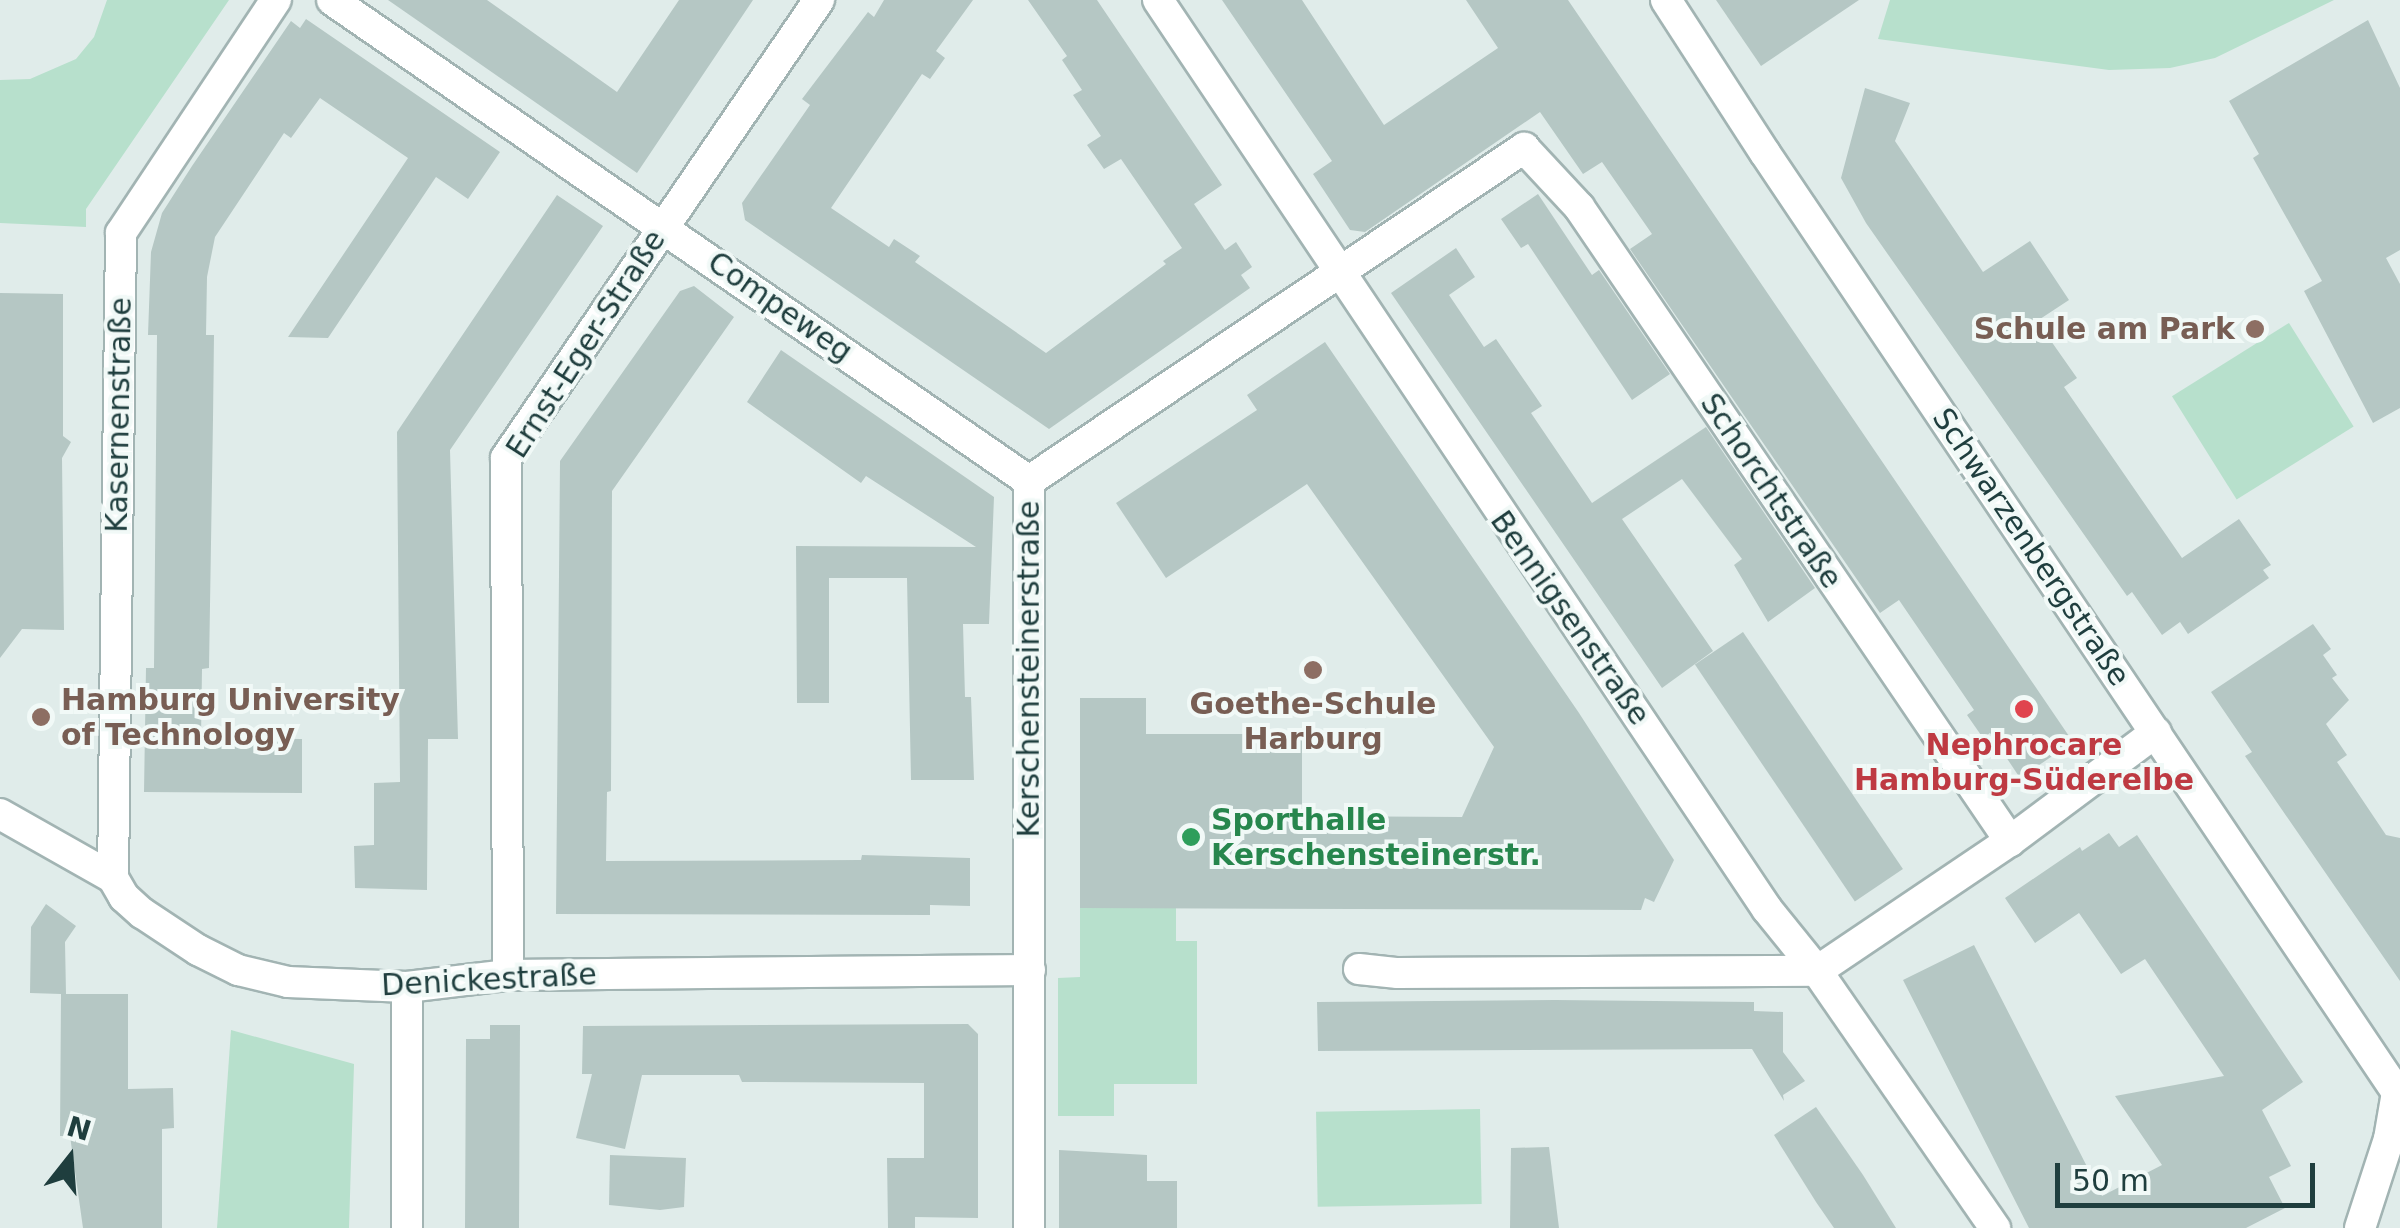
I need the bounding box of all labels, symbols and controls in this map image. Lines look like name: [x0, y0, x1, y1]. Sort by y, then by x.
street label: Ernst-Eger-Straße: [499, 223, 673, 465]
street label: Compeweg: [701, 244, 859, 370]
street label: Kasernenstraße: [99, 297, 139, 533]
place label: Schule am Park: [1974, 311, 2235, 347]
marker: Schule am Park: [2244, 318, 2266, 340]
street label: Schorchtstraße: [1693, 387, 1849, 595]
street label: Schwarzenbergstraße: [1925, 401, 2137, 693]
street label: Kerschensteinerstraße: [1011, 500, 1047, 838]
street label: Bennigsenstraße: [1483, 504, 1657, 732]
marker: Goethe-Schule Harburg: [1302, 659, 1324, 681]
place label: Hamburg University of Technology: [61, 682, 400, 752]
place label: Goethe-Schule Harburg: [1190, 686, 1436, 756]
marker: Nephrocare Hamburg-Süderelbe: [2011, 696, 2037, 722]
marker: Hamburg University of Technology: [30, 706, 52, 728]
place label: Nephrocare Hamburg-Süderelbe: [1854, 727, 2194, 798]
place label: Sporthalle Kerschensteinerstr.: [1211, 802, 1541, 872]
marker: Sporthalle Kerschensteinerstr.: [1180, 826, 1202, 848]
street label: Denickestraße: [380, 956, 598, 1004]
north arrow: [20, 1108, 120, 1208]
text: N: [63, 1110, 95, 1148]
scale bar: [2060, 1143, 2320, 1205]
text: 50 m: [2072, 1163, 2149, 1198]

